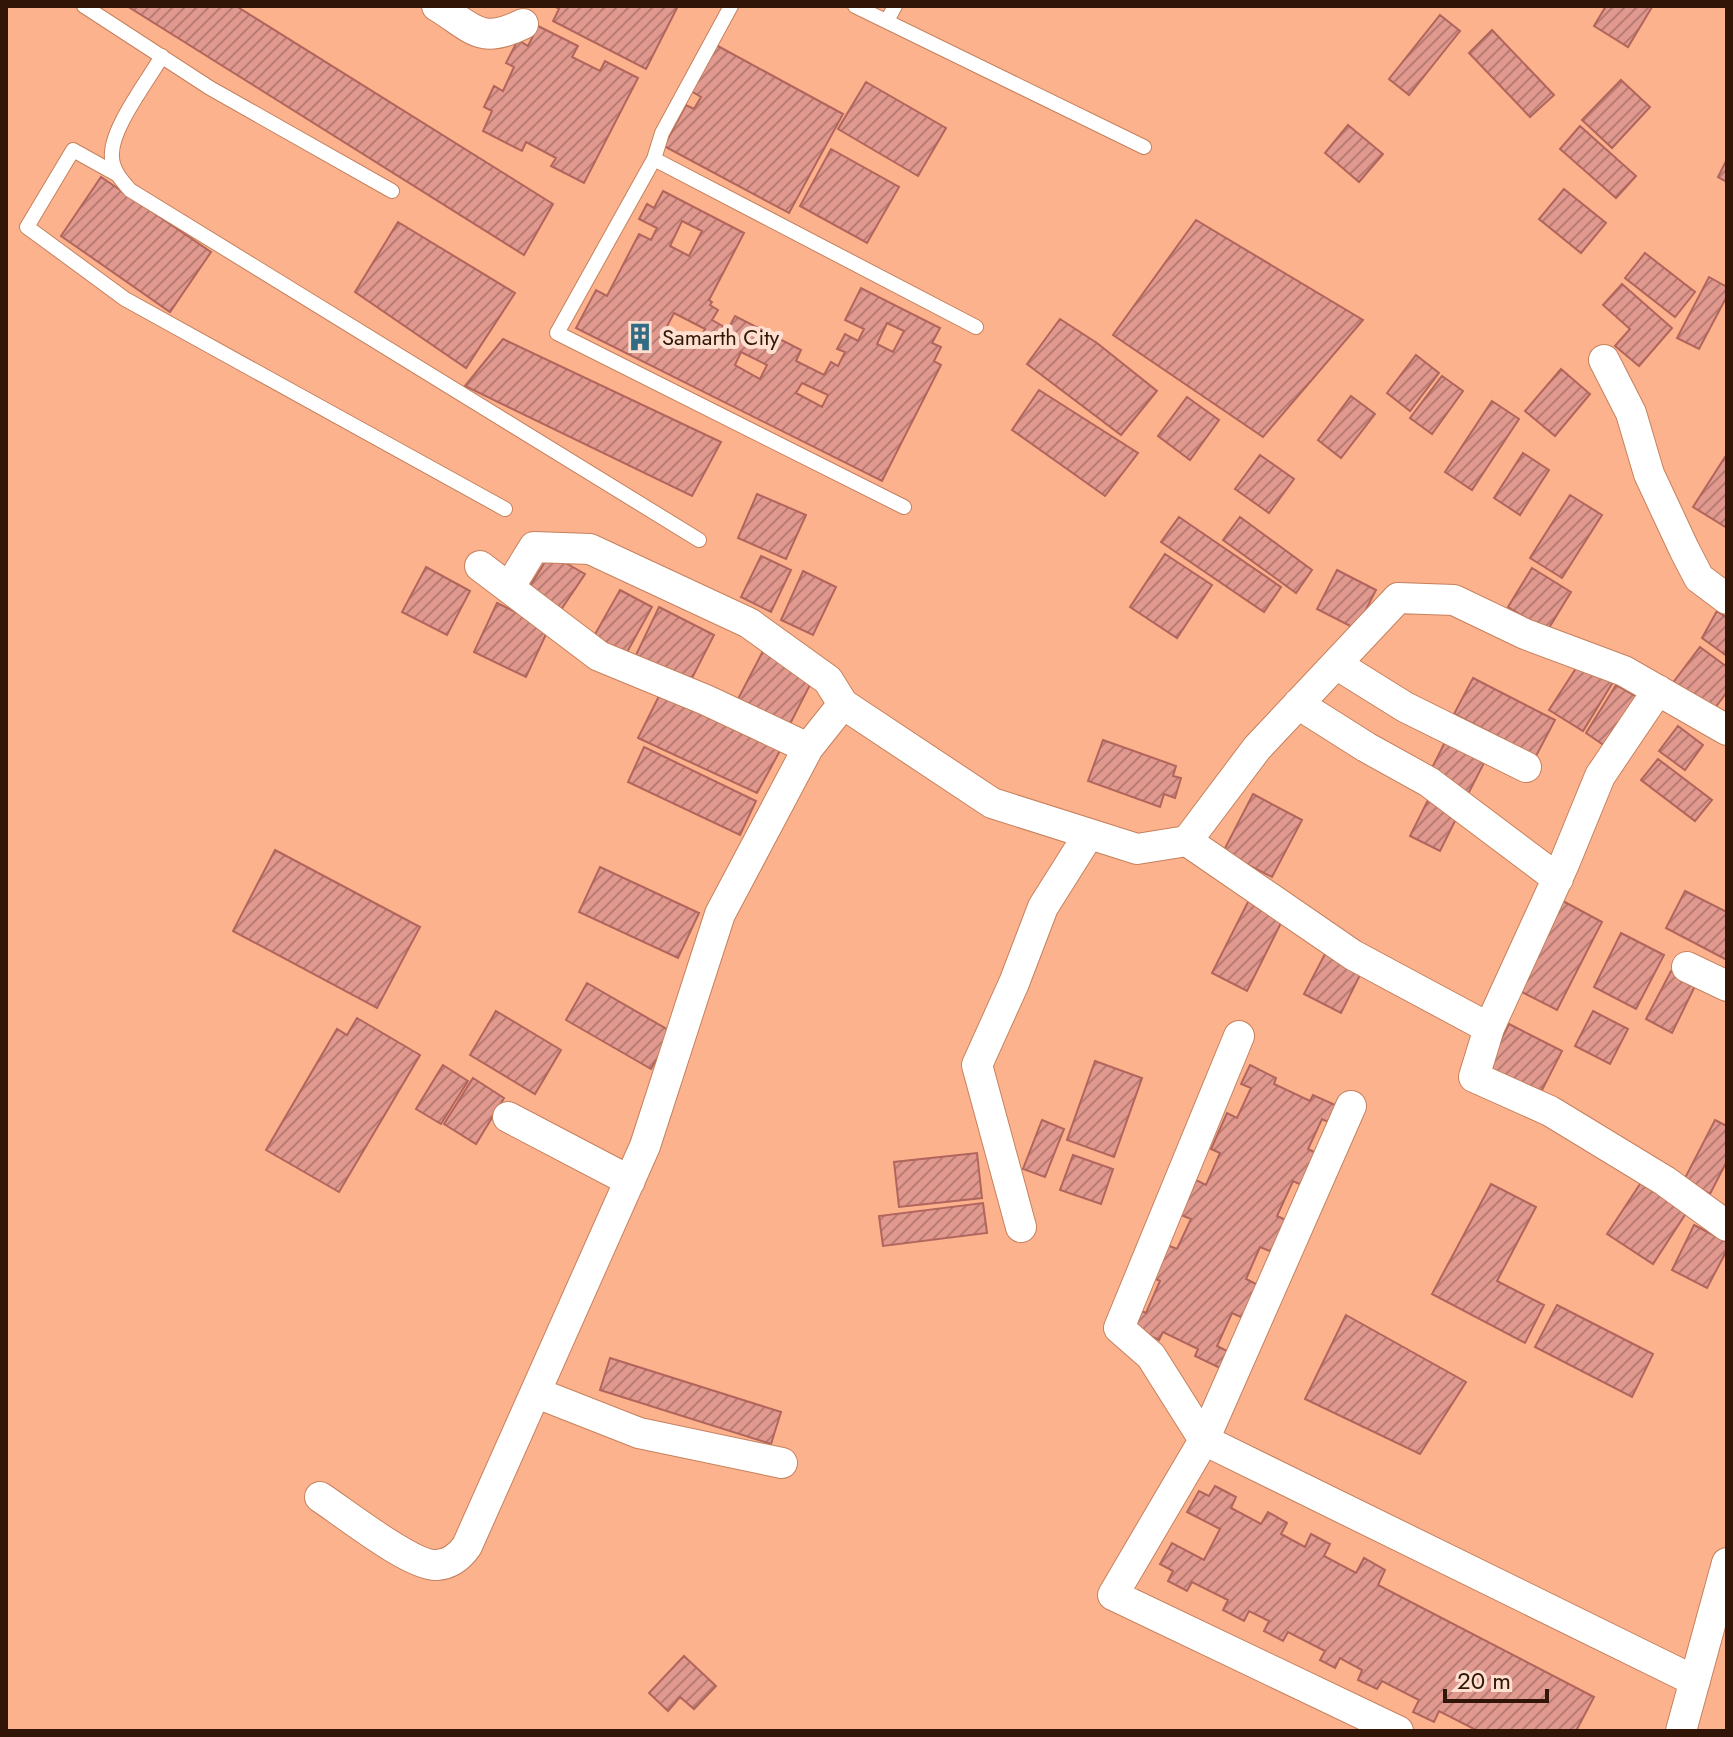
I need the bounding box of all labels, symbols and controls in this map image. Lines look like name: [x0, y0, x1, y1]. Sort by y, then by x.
place label: Samarth City: [662, 321, 779, 353]
building icon: Samarth City: [625, 322, 655, 352]
scale bar: [1445, 1653, 1547, 1703]
text: 20 m: [1457, 1663, 1511, 1698]

